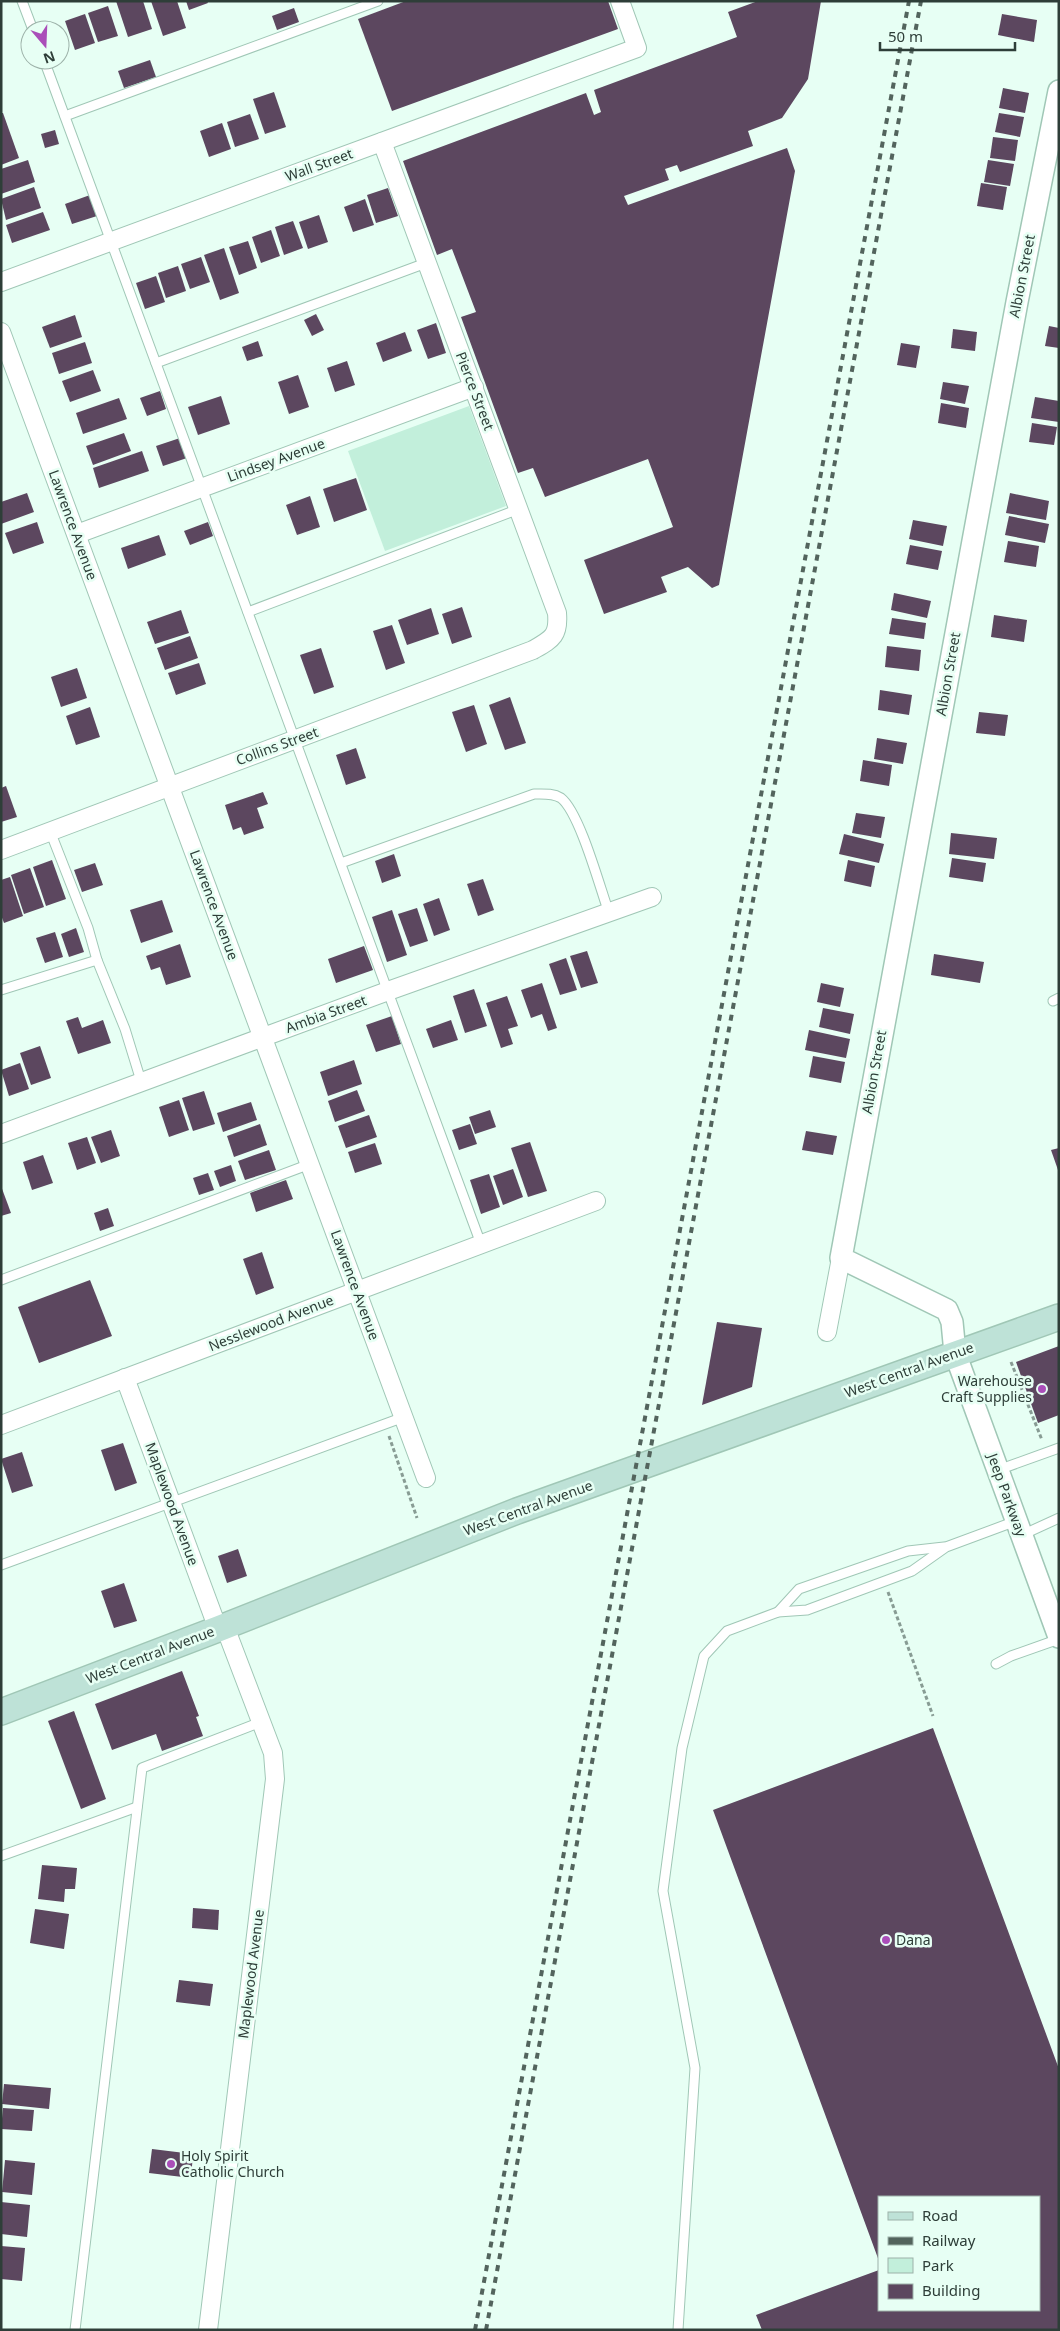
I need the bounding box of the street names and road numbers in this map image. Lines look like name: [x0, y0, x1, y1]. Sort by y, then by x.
street label: Wall Street: [282, 144, 355, 186]
street label: Albion Street: [1004, 233, 1039, 319]
street label: Pierce Street: [452, 349, 499, 433]
street label: Lindsey Avenue: [224, 433, 327, 486]
street label: Lawrence Avenue: [45, 467, 102, 583]
street label: Albion Street: [931, 631, 964, 717]
street label: Collins Street: [233, 722, 321, 769]
street label: Lawrence Avenue: [186, 847, 243, 963]
street label: Ambia Street: [283, 990, 369, 1037]
street label: Albion Street: [857, 1029, 890, 1115]
street label: Lawrence Avenue: [327, 1227, 384, 1343]
street label: Nesslewood Avenue: [206, 1290, 336, 1355]
street label: West Central Avenue: [842, 1337, 976, 1402]
street label: Maplewood Avenue: [141, 1440, 204, 1568]
street label: Jeep Parkway: [983, 1449, 1032, 1540]
street label: West Central Avenue: [461, 1475, 595, 1540]
street label: West Central Avenue: [83, 1621, 217, 1688]
street label: Maplewood Avenue: [233, 1908, 268, 2039]

